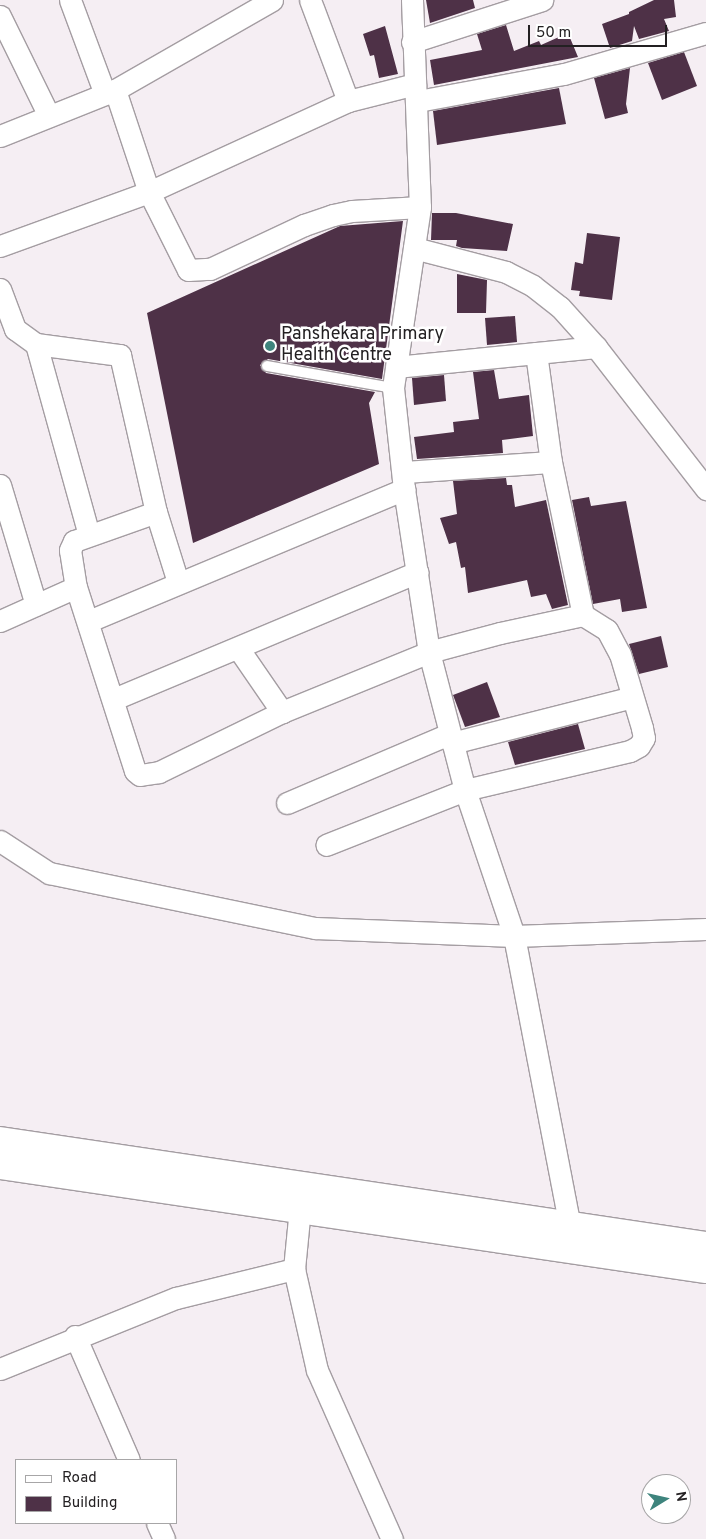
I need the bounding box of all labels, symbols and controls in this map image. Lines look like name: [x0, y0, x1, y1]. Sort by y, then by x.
scale bar: [531, 15, 670, 47]
text: 50 m: [536, 24, 571, 43]
place label: Panshekara Primary Health Centre: [281, 325, 444, 368]
marker: Panshekara Primary Health Centre: [263, 339, 277, 353]
legend: [15, 1459, 178, 1524]
text: Road: [62, 1469, 97, 1488]
north arrow: [641, 1474, 691, 1524]
text: N: [671, 1490, 690, 1503]
text: Building: [62, 1494, 117, 1513]

